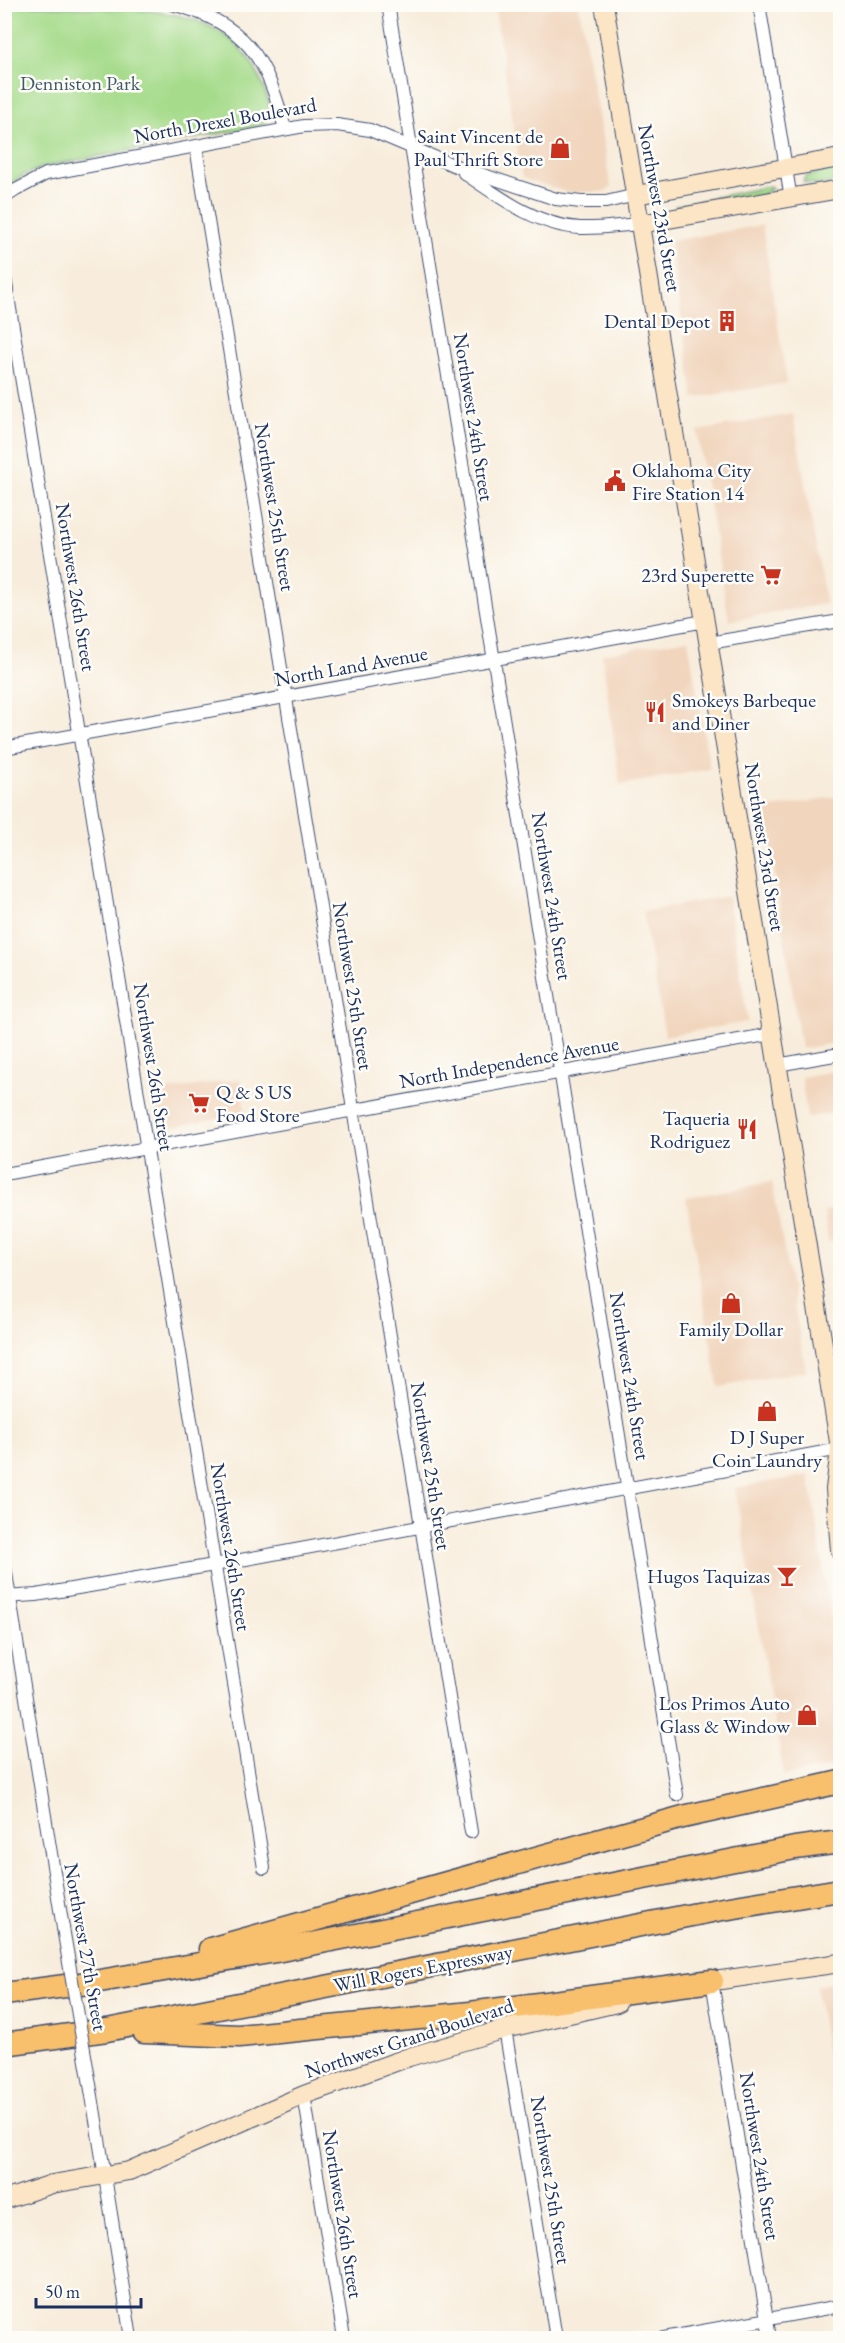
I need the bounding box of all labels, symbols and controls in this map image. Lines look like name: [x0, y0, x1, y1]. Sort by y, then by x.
park label: Denniston Park: [20, 70, 141, 96]
street label: North Drexel Boulevard: [132, 91, 319, 149]
street label: Northwest 23rd Street: [632, 122, 688, 295]
place label: Saint Vincent de Paul Thrift Store: [414, 123, 543, 172]
shop icon: Saint Vincent de Paul Thrift Store: [548, 136, 572, 160]
place label: Dental Depot: [604, 308, 711, 334]
building icon: Dental Depot: [715, 309, 739, 333]
street label: Northwest 24th Street: [448, 331, 500, 504]
street label: Northwest 25th Street: [249, 421, 301, 594]
place label: Oklahoma City Fire Station 14: [632, 457, 752, 506]
public building icon: Oklahoma City Fire Station 14: [603, 469, 627, 493]
street label: Northwest 26th Street: [50, 501, 102, 674]
place label: 23rd Superette: [641, 562, 754, 588]
supermarket icon: 23rd Superette: [759, 563, 783, 587]
street label: North Land Avenue: [273, 640, 430, 692]
place label: Smokeys Barbeque and Diner: [672, 687, 816, 736]
restaurant icon: Smokeys Barbeque and Diner: [643, 700, 667, 724]
street label: Northwest 23rd Street: [739, 761, 791, 934]
street label: Northwest 24th Street: [526, 810, 578, 983]
street label: Northwest 25th Street: [327, 900, 379, 1073]
street label: Northwest 26th Street: [128, 981, 180, 1154]
street label: North Independence Avenue: [397, 1030, 621, 1094]
place label: Q & S US Food Store: [216, 1079, 300, 1128]
supermarket icon: Q & S US Food Store: [187, 1091, 211, 1115]
place label: Taqueria Rodriguez: [650, 1105, 730, 1154]
restaurant icon: Taqueria Rodriguez: [735, 1117, 759, 1141]
street label: Northwest 24th Street: [604, 1290, 656, 1463]
shop icon: Family Dollar: [719, 1291, 743, 1315]
place label: Family Dollar: [679, 1316, 784, 1342]
street label: Northwest 25th Street: [405, 1380, 457, 1553]
shop icon: D J Super Coin Laundry: [755, 1399, 779, 1423]
place label: D J Super Coin Laundry: [712, 1424, 822, 1473]
street label: Northwest 26th Street: [205, 1461, 257, 1634]
place label: Hugos Taquizas: [647, 1563, 770, 1589]
bar icon: Hugos Taquizas: [775, 1564, 799, 1588]
place label: Los Primos Auto Glass & Window: [659, 1690, 790, 1739]
shop icon: Los Primos Auto Glass & Window: [795, 1703, 819, 1727]
street label: Northwest 27th Street: [58, 1861, 114, 2034]
street label: Will Rogers Expressway: [331, 1938, 515, 1998]
street label: Northwest Grand Boulevard: [301, 1992, 518, 2084]
street label: Northwest 24th Street: [734, 2070, 786, 2243]
street label: Northwest 25th Street: [525, 2094, 577, 2267]
street label: Northwest 26th Street: [317, 2128, 369, 2301]
scale bar: [36, 2271, 141, 2309]
text: 50 m: [45, 2280, 80, 2303]

